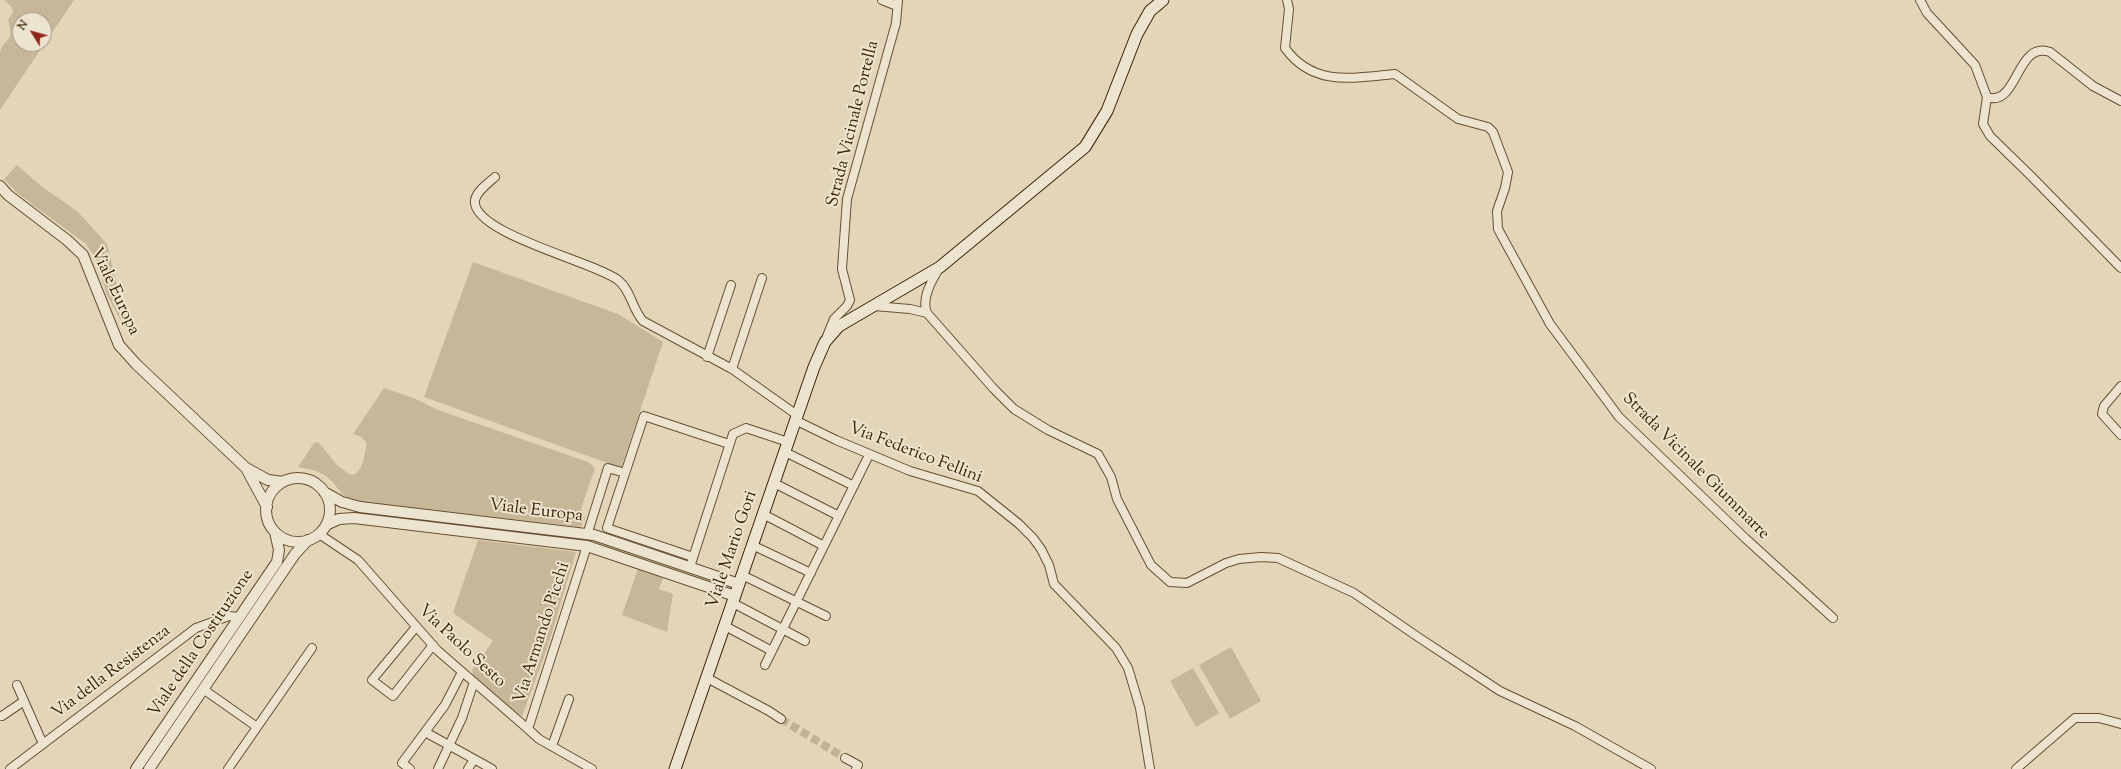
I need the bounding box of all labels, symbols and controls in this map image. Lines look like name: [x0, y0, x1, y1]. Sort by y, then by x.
north arrow: [12, 12, 52, 52]
text: N: [14, 17, 32, 34]
street label: Strada Vicinale Portella: [823, 39, 885, 209]
street label: Viale Europa: [85, 245, 143, 339]
street label: Strada Vicinale Giummarre: [1617, 389, 1773, 545]
street label: Via Federico Fellini: [845, 419, 985, 489]
street label: Viale Mario Gori: [703, 488, 763, 612]
street label: Viale Europa: [488, 496, 584, 528]
street label: Via Armando Picchi: [511, 560, 575, 706]
street label: Viale della Costituzione: [145, 566, 259, 722]
street label: Via Paolo Sesto: [413, 601, 509, 693]
street label: Via della Resistenza: [49, 622, 175, 724]

